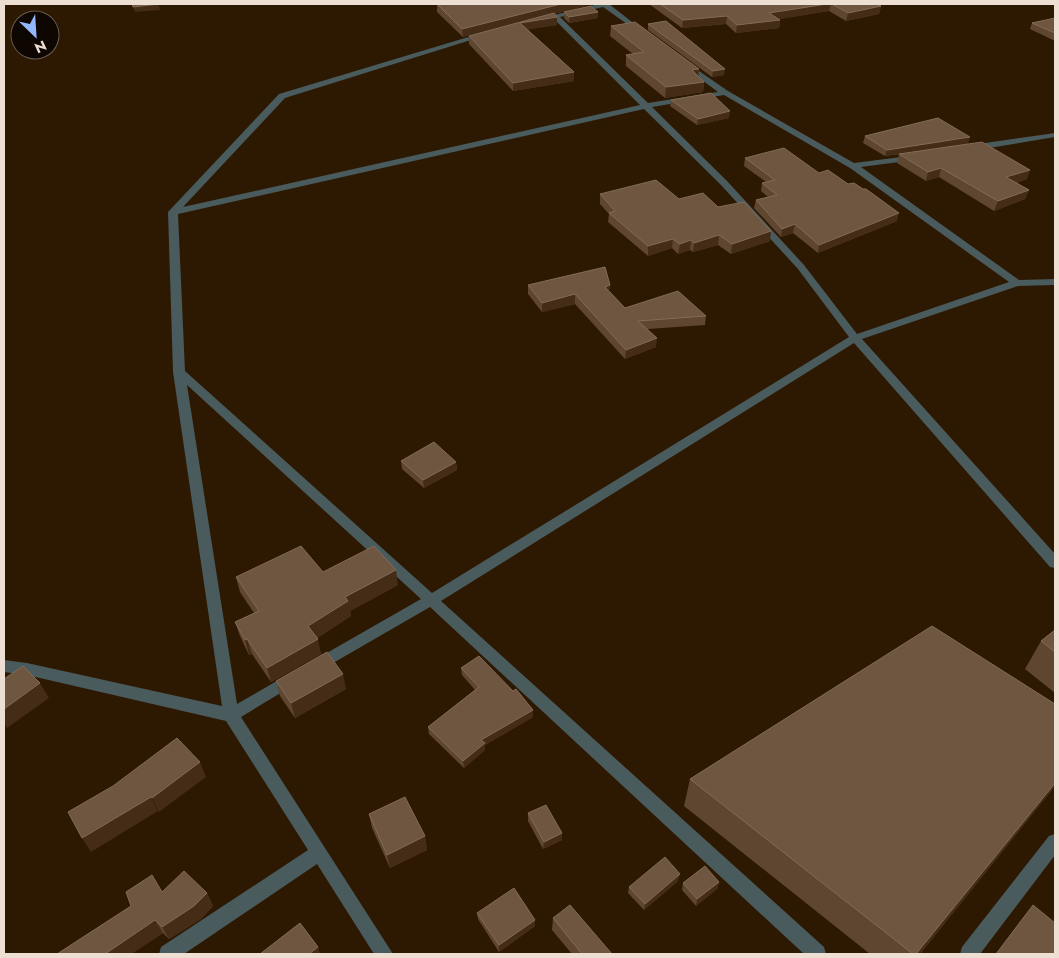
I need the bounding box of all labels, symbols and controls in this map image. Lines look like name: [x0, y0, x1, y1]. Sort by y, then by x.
north arrow: [10, 10, 60, 60]
text: N: [31, 35, 50, 58]

